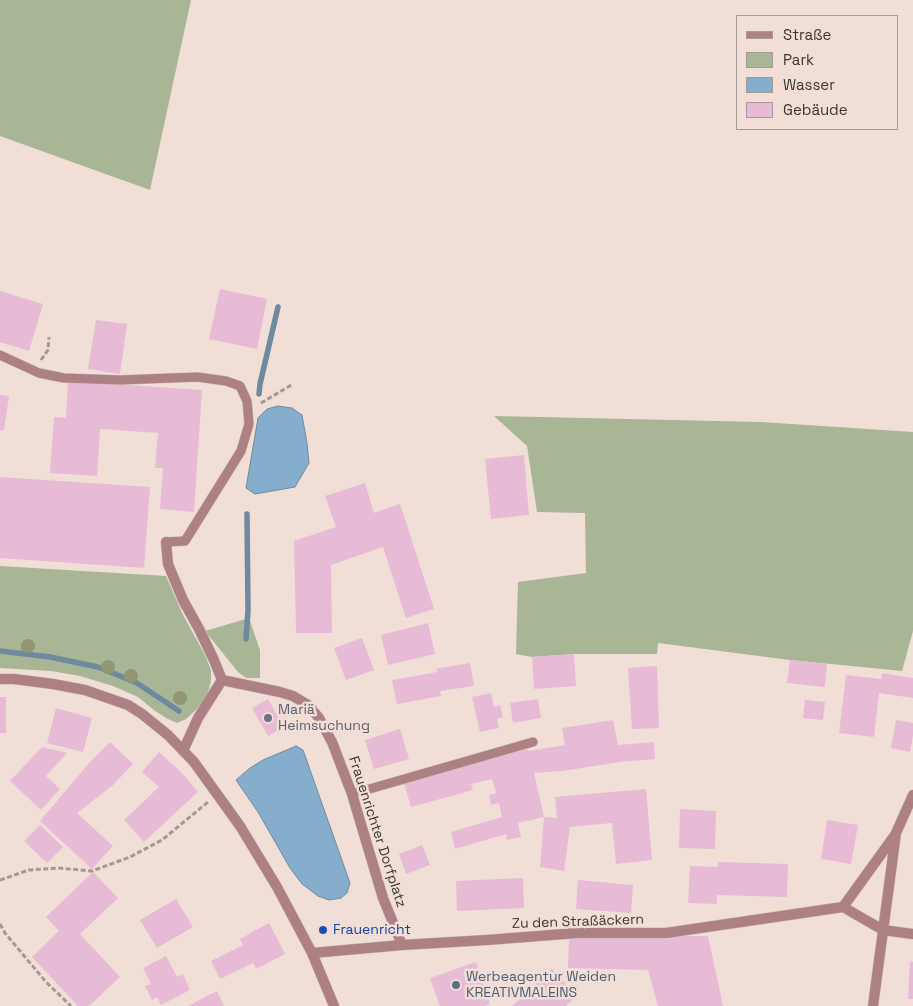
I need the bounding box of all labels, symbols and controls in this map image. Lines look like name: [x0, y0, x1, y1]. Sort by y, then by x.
legend: [736, 15, 898, 130]
text: Straße: [783, 25, 831, 44]
text: Park: [783, 50, 814, 69]
text: Wasser: [783, 75, 835, 94]
text: Gebäude: [783, 100, 848, 119]
place label: Mariä Heimsuchung: [278, 702, 370, 734]
marker: Mariä Heimsuchung: [262, 712, 274, 724]
street label: Frauenrichter Dorfplatz: [345, 754, 409, 910]
street label: Zu den Straßäckern: [512, 911, 644, 933]
place label: Frauenricht: [333, 922, 411, 938]
marker: Frauenricht: [317, 924, 329, 936]
place label: Werbeagentur Weiden KREATIVMALEINS: [466, 969, 616, 1002]
marker: Werbeagentur Weiden KREATIVMALEINS: [450, 979, 462, 991]

